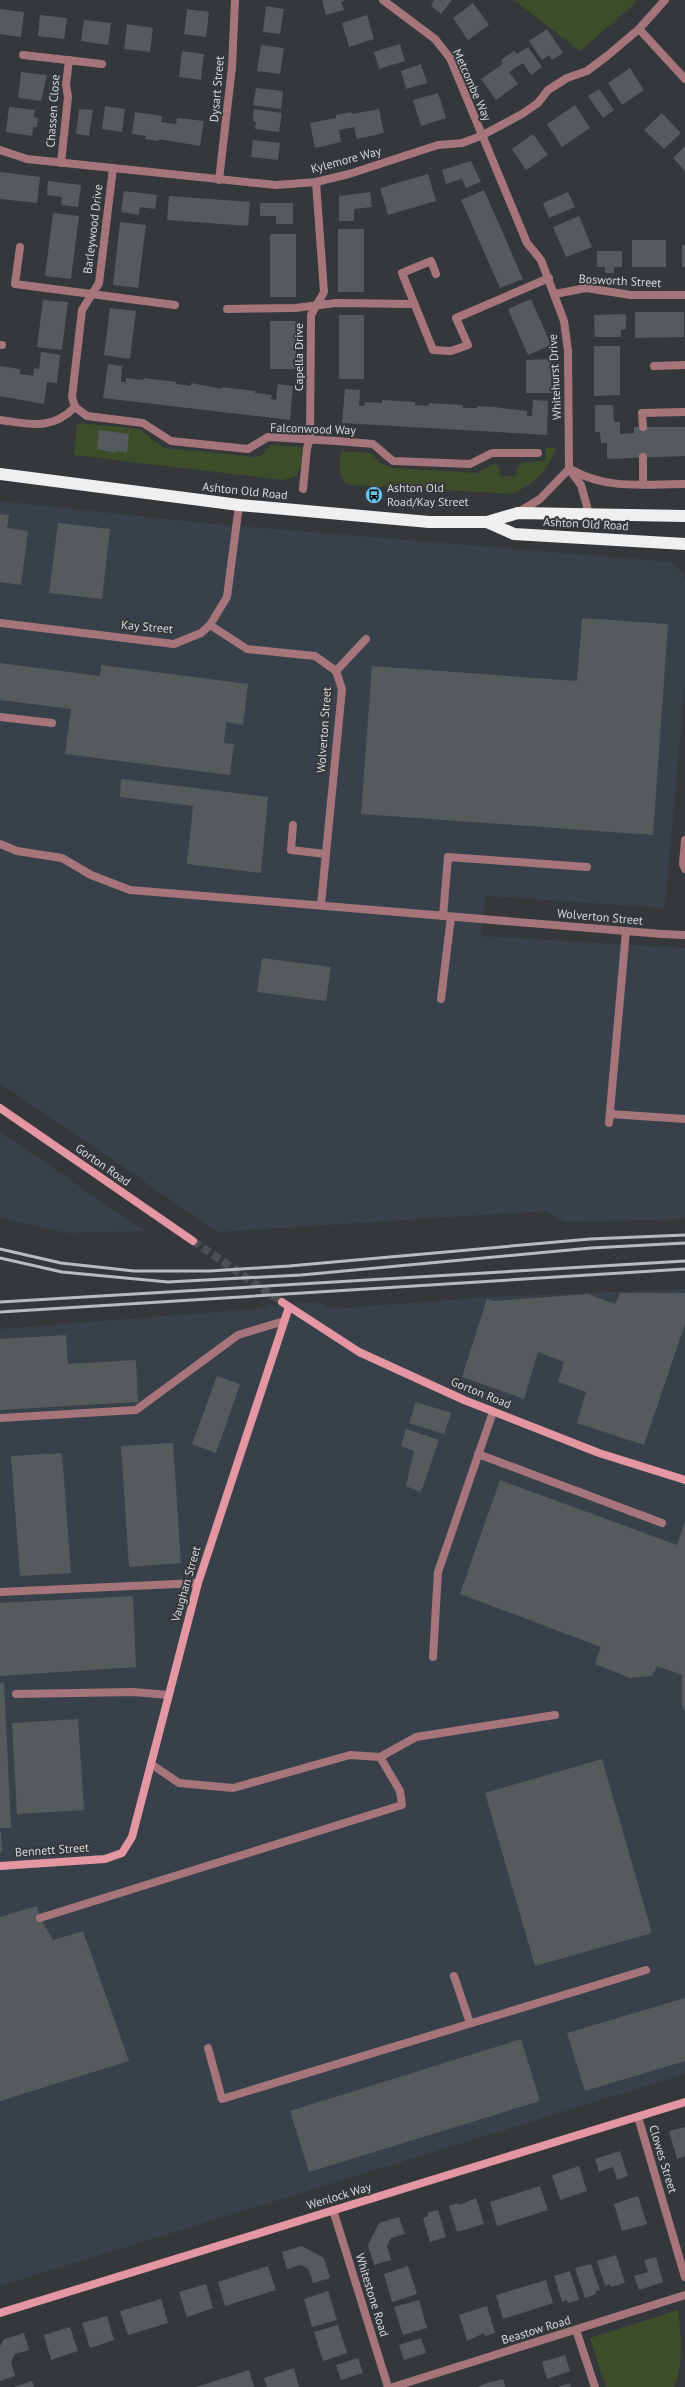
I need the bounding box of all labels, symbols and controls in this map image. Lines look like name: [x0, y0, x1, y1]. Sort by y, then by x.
street label: Metcombe Way: [450, 46, 495, 124]
street label: Dysart Street: [206, 55, 227, 123]
street label: Chassen Close: [42, 74, 63, 148]
street label: Kylemore Way: [309, 143, 383, 176]
street label: Barleywood Drive: [80, 183, 105, 275]
street label: Bosworth Street: [578, 271, 662, 290]
street label: Capella Drive: [291, 323, 306, 391]
street label: Whitehurst Drive: [545, 334, 564, 420]
street label: Falconwood Way: [270, 420, 357, 438]
street label: Ashton Old Road: [202, 479, 288, 502]
place label: Ashton Old Road/Kay Street: [387, 480, 469, 509]
bus stop icon: Ashton Old Road/Kay Street: [364, 485, 384, 505]
street label: Ashton Old Road: [543, 514, 629, 533]
street label: Kay Street: [121, 617, 174, 636]
street label: Wolverton Street: [313, 686, 334, 774]
street label: Wolverton Street: [556, 905, 644, 928]
street label: Gorton Road: [73, 1140, 134, 1189]
street label: Gorton Road: [449, 1374, 514, 1411]
street label: Vaughan Street: [167, 1544, 203, 1624]
street label: Bennett Street: [14, 1839, 90, 1860]
street label: Clowes Street: [646, 2123, 681, 2195]
street label: Wenlock Way: [305, 2178, 373, 2212]
street label: Whitestone Road: [353, 2251, 392, 2338]
street label: Beastow Road: [499, 2312, 572, 2347]

